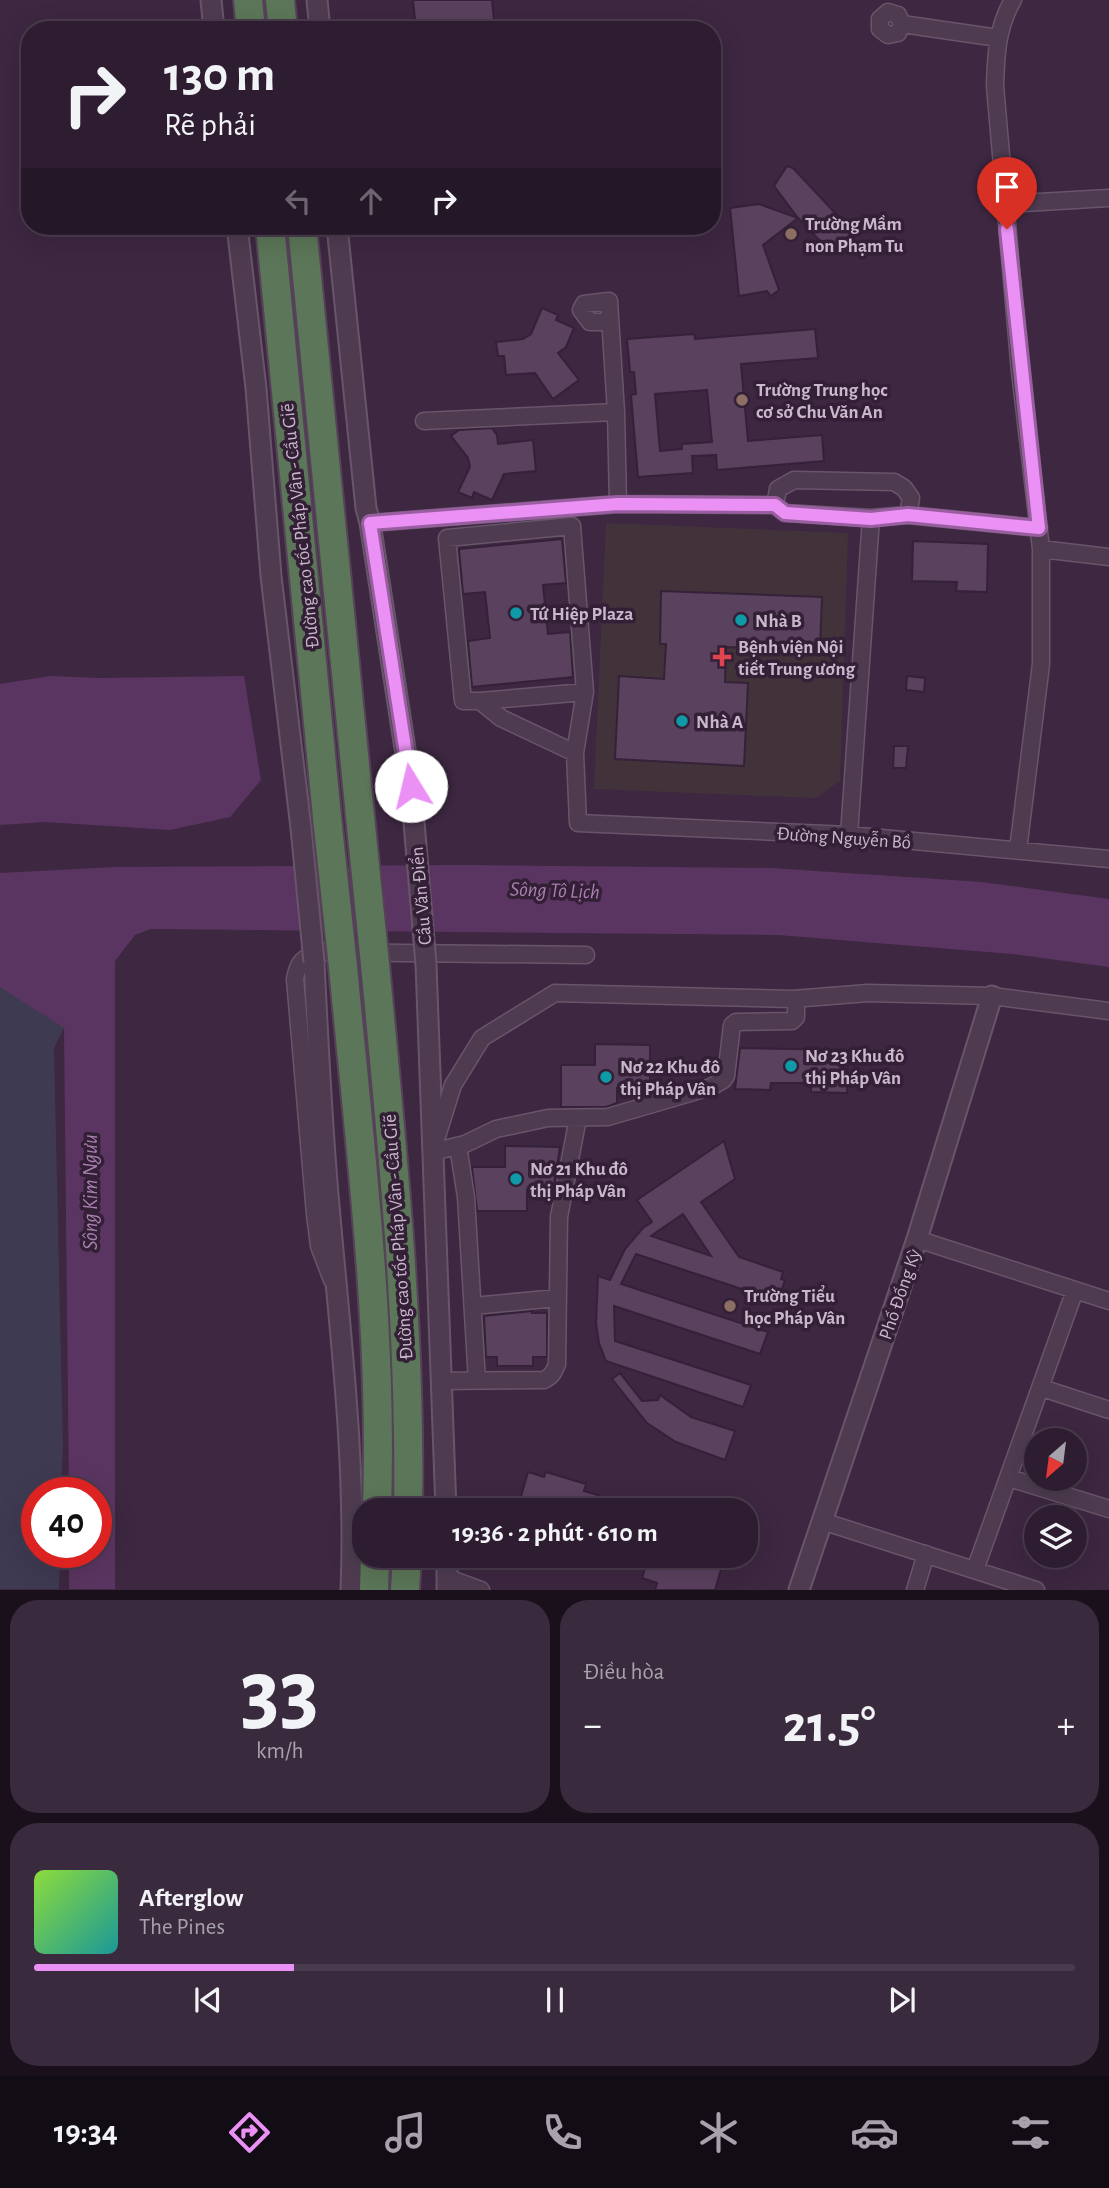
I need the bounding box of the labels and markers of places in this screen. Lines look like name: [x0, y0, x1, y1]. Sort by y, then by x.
pin: [977, 157, 1037, 229]
place label: Trường Mầm non Phạm Tu: [805, 214, 903, 256]
marker: Trường Mầm non Phạm Tu: [783, 226, 799, 242]
place label: Trường Trung học cơ sở Chu Văn An: [756, 381, 888, 422]
marker: Trường Trung học cơ sở Chu Văn An: [734, 392, 750, 408]
marker: Tứ Hiệp Plaza: [508, 605, 524, 621]
place label: Tứ Hiệp Plaza: [530, 605, 633, 624]
marker: Nhà B: [733, 612, 749, 628]
place label: Nhà B: [755, 612, 802, 631]
place label: Bệnh viện Nội tiết Trung ương: [738, 638, 855, 679]
marker: Bệnh viện Nội tiết Trung ương: [712, 647, 732, 667]
marker: Nhà A: [674, 713, 690, 729]
place label: Nhà A: [696, 713, 744, 732]
place label: Nơ 23 Khu đô thị Pháp Vân: [805, 1047, 904, 1088]
place label: Nơ 22 Khu đô thị Pháp Vân: [620, 1058, 720, 1099]
marker: Nơ 23 Khu đô thị Pháp Vân: [783, 1058, 799, 1074]
marker: Nơ 22 Khu đô thị Pháp Vân: [598, 1069, 614, 1085]
place label: Nơ 21 Khu đô thị Pháp Vân: [530, 1160, 628, 1201]
marker: Nơ 21 Khu đô thị Pháp Vân: [508, 1171, 524, 1187]
place label: Trường Tiểu học Pháp Vân: [744, 1285, 845, 1328]
marker: Trường Tiểu học Pháp Vân: [722, 1298, 738, 1314]

